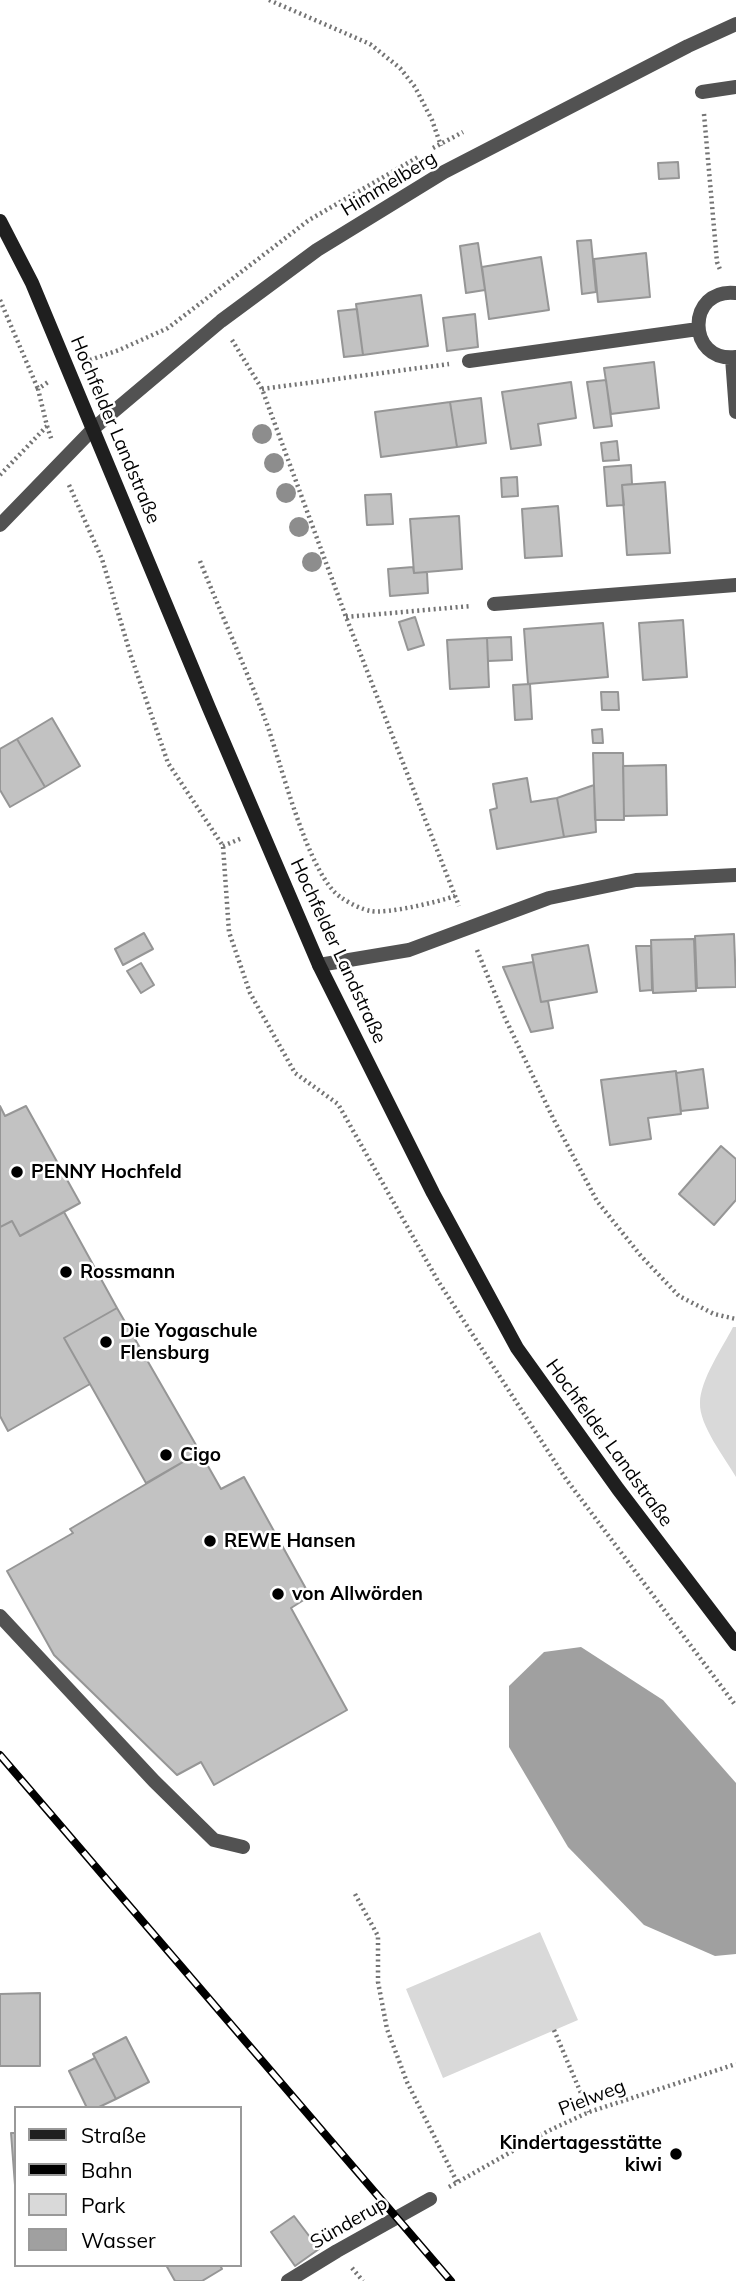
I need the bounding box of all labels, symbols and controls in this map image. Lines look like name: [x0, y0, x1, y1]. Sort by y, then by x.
street label: Himmelberg: [337, 147, 441, 221]
street label: Hochfelder Landstraße: [65, 333, 165, 527]
street label: Hochfelder Landstraße: [285, 855, 391, 1047]
place label: PENNY Hochfeld: [31, 1161, 182, 1183]
marker: PENNY Hochfeld: [9, 1164, 25, 1180]
place label: Rossmann: [80, 1261, 175, 1283]
marker: Rossmann: [58, 1264, 74, 1280]
place label: Die Yogaschule Flensburg: [120, 1320, 258, 1364]
marker: Die Yogaschule Flensburg: [98, 1334, 114, 1350]
street label: Hochfelder Landstraße: [541, 1355, 677, 1531]
place label: Cigo: [180, 1444, 221, 1466]
marker: Cigo: [158, 1447, 174, 1463]
place label: REWE Hansen: [224, 1530, 356, 1552]
marker: REWE Hansen: [202, 1533, 218, 1549]
place label: von Allwörden: [292, 1583, 423, 1605]
marker: von Allwörden: [270, 1586, 286, 1602]
street label: Pielweg: [555, 2075, 629, 2121]
legend: [14, 2106, 242, 2267]
text: Straße: [81, 2122, 146, 2148]
place label: Kindertagesstätte kiwi: [499, 2132, 662, 2176]
marker: Kindertagesstätte kiwi: [668, 2146, 684, 2162]
text: Bahn: [81, 2157, 133, 2183]
text: Park: [81, 2192, 125, 2218]
street label: Sünderup: [307, 2192, 391, 2254]
text: Wasser: [81, 2227, 156, 2253]

